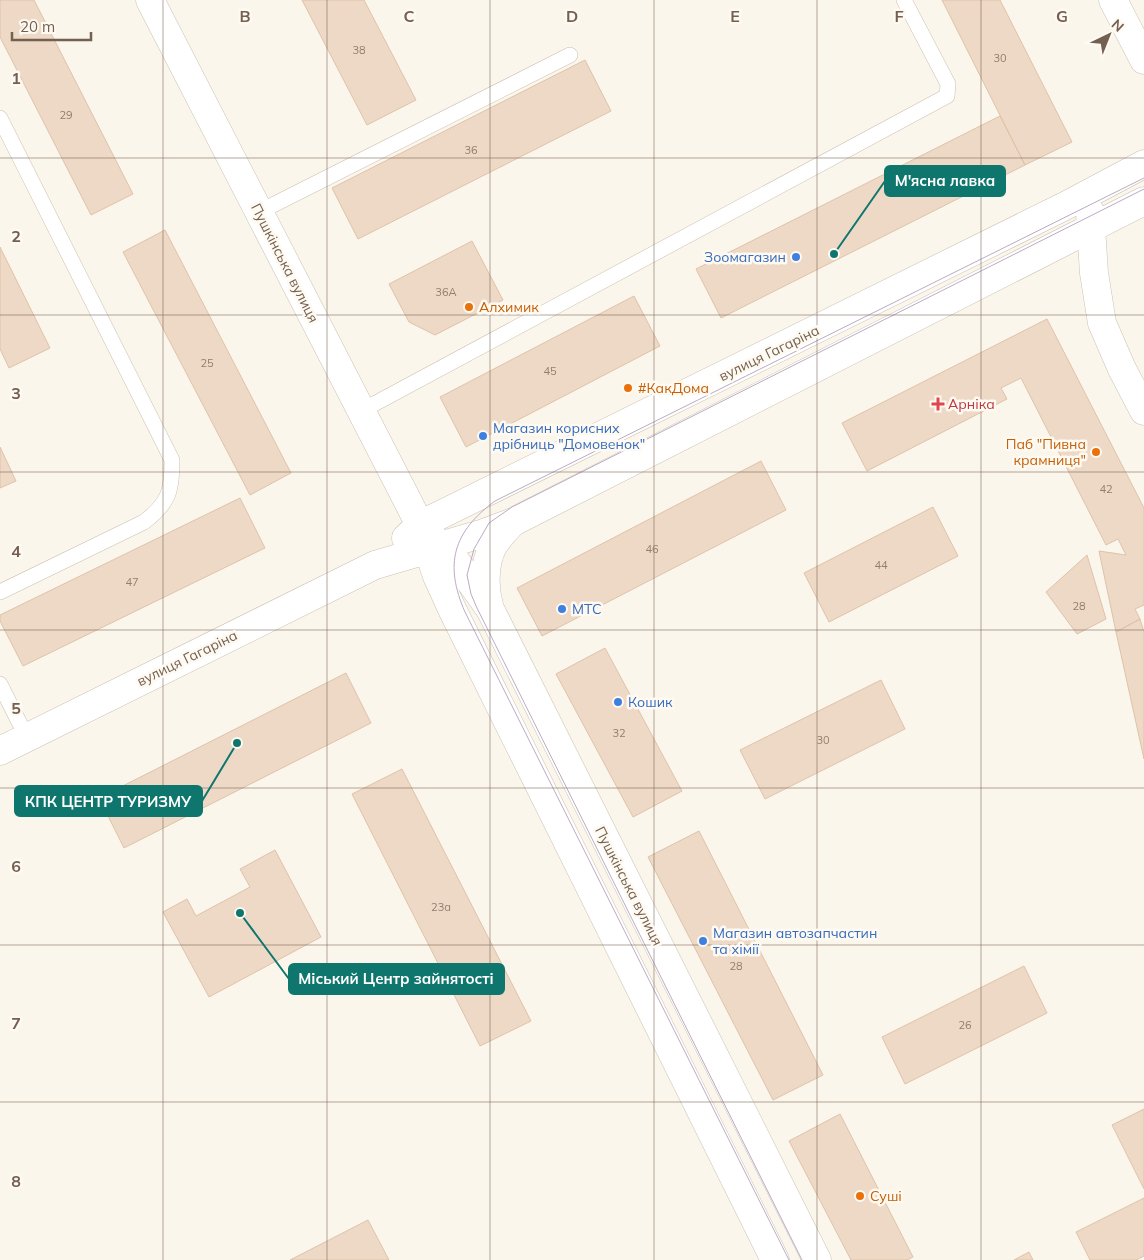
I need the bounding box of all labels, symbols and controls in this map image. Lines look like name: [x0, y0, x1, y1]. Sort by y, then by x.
text: B: [239, 6, 251, 26]
text: C: [404, 6, 415, 26]
text: D: [566, 6, 578, 26]
text: E: [730, 6, 740, 26]
text: F: [894, 6, 904, 26]
text: G: [1056, 6, 1068, 26]
scale bar: [12, 10, 91, 42]
north arrow: [1084, 10, 1134, 60]
text: N: [1108, 15, 1128, 36]
text: 20 m: [20, 17, 55, 36]
house number: 38: [352, 43, 366, 57]
house number: 30: [993, 51, 1007, 65]
text: 1: [11, 68, 21, 88]
house number: 29: [59, 108, 73, 122]
house number: 36: [464, 143, 478, 157]
callout: М'ясна лавка: [885, 166, 1005, 196]
text: М'ясна лавка: [895, 171, 995, 190]
street label: Пушкінська вулиця: [247, 200, 323, 326]
text: 2: [11, 226, 21, 246]
place label: Зоомагазин: [704, 248, 786, 266]
marker: Зоомагазин: [790, 251, 802, 263]
house number: 36А: [435, 285, 457, 299]
place label: Алхимик: [479, 298, 539, 316]
marker: Алхимик: [463, 301, 475, 313]
street label: вулиця Гагаріна: [716, 321, 822, 385]
house number: 25: [200, 356, 214, 370]
house number: 45: [543, 364, 557, 378]
place label: #КакДома: [638, 379, 709, 397]
marker: #КакДома: [622, 382, 634, 394]
text: 3: [11, 383, 21, 403]
place label: Арніка: [948, 395, 995, 413]
marker: Арніка: [932, 398, 944, 410]
place label: Магазин корисних дрібниць "Домовенок": [493, 419, 645, 453]
marker: Магазин корисних дрібниць "Домовенок": [477, 430, 489, 442]
place label: Паб "Пивна крамниця": [1006, 435, 1086, 469]
marker: Паб "Пивна крамниця": [1090, 446, 1102, 458]
house number: 42: [1099, 482, 1113, 496]
text: 4: [11, 541, 21, 561]
house number: 46: [645, 542, 659, 556]
house number: 44: [874, 558, 888, 572]
house number: 47: [125, 575, 139, 589]
house number: 28: [1072, 599, 1086, 613]
place label: МТС: [572, 600, 601, 618]
marker: МТС: [556, 603, 568, 615]
street label: вулиця Гагаріна: [134, 626, 240, 690]
place label: Кошик: [628, 693, 673, 711]
marker: Кошик: [612, 696, 624, 708]
text: 5: [11, 698, 21, 718]
house number: 32: [612, 726, 626, 740]
house number: 30: [816, 733, 830, 747]
callout: КПК ЦЕНТР ТУРИЗМУ: [15, 786, 202, 816]
text: КПК ЦЕНТР ТУРИЗМУ: [25, 792, 192, 811]
street label: Пушкінська вулиця: [591, 823, 667, 949]
text: 6: [11, 856, 21, 876]
house number: 23а: [431, 900, 451, 914]
place label: Магазин автозапчастин та хімії: [713, 924, 877, 958]
marker: Магазин автозапчастин та хімії: [697, 935, 709, 947]
house number: 28: [729, 959, 743, 973]
callout: Міський Центр зайнятості: [289, 964, 504, 994]
text: Міський Центр зайнятості: [298, 969, 494, 988]
text: 7: [11, 1013, 21, 1033]
house number: 26: [958, 1018, 972, 1032]
text: 8: [11, 1171, 21, 1191]
place label: Суші: [870, 1187, 902, 1205]
marker: Суші: [854, 1190, 866, 1202]

